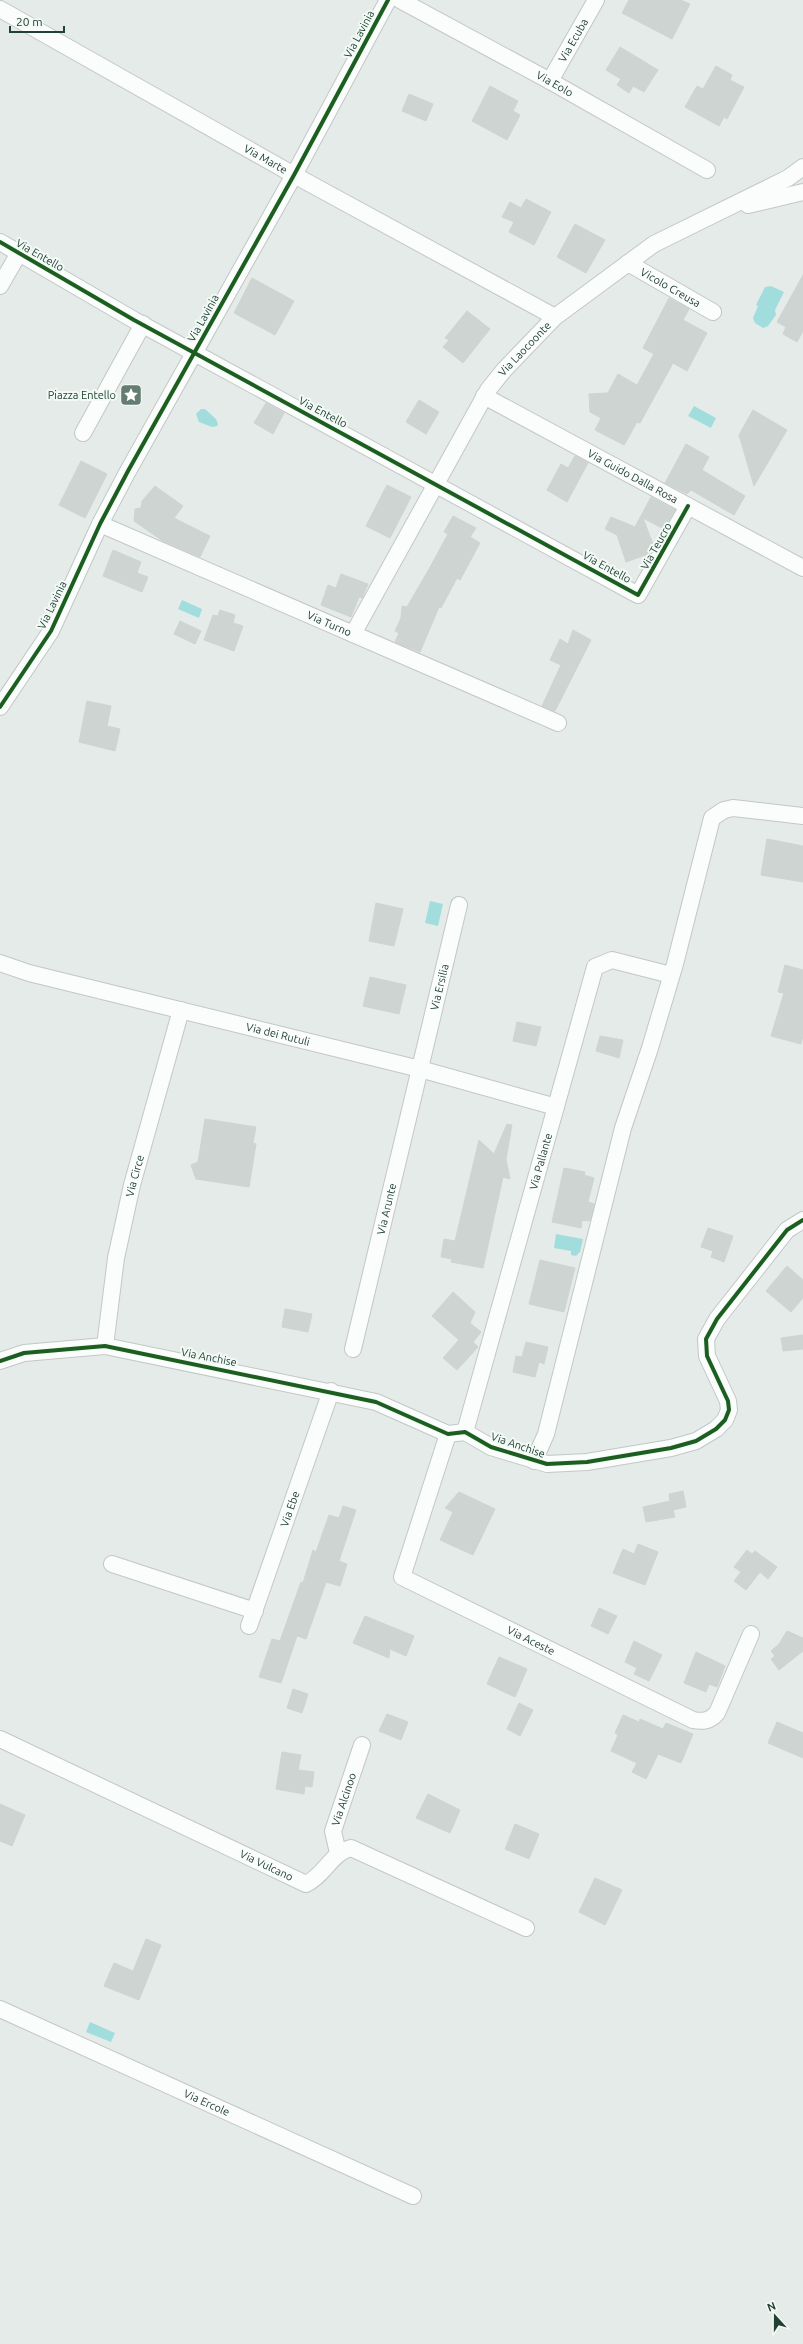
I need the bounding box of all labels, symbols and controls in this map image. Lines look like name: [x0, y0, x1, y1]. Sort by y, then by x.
scale bar: [10, 8, 64, 34]
street label: Via Lavinia: [341, 8, 377, 60]
text: 20 m: [16, 15, 43, 28]
street label: Via Ecuba: [556, 16, 590, 64]
street label: Via Eolo: [534, 69, 575, 99]
street label: Via Marte: [242, 142, 289, 176]
street label: Via Entello: [14, 236, 66, 274]
street label: Vicolo Creusa: [638, 266, 703, 309]
street label: Via Lavinia: [185, 292, 221, 344]
street label: Via Laocoonte: [496, 319, 553, 378]
place icon: Piazza Entello: [118, 382, 144, 408]
place label: Piazza Entello: [48, 389, 116, 401]
street label: Via Entello: [297, 394, 349, 430]
street label: Via Guido Dalla Rosa: [585, 447, 680, 505]
street label: Via Teucro: [638, 520, 674, 572]
street label: Via Entello: [581, 549, 633, 585]
street label: Via Lavinia: [35, 579, 69, 631]
street label: Via Turno: [305, 609, 353, 639]
street label: Via Ersilia: [428, 963, 451, 1012]
street label: Via dei Rutuli: [245, 1021, 311, 1048]
street label: Via Pallante: [527, 1132, 554, 1191]
street label: Via Circe: [124, 1153, 146, 1198]
street label: Via Arunte: [375, 1182, 398, 1236]
street label: Via Anchise: [180, 1346, 238, 1368]
street label: Via Anchise: [489, 1430, 547, 1460]
street label: Via Ebe: [278, 1490, 302, 1528]
street label: Via Aceste: [505, 1624, 557, 1657]
street label: Via Alcinoo: [329, 1771, 358, 1827]
street label: Via Vulcano: [238, 1848, 295, 1883]
street label: Via Ercole: [182, 2087, 232, 2118]
north arrow: [755, 2296, 795, 2336]
text: N: [765, 2300, 777, 2314]

